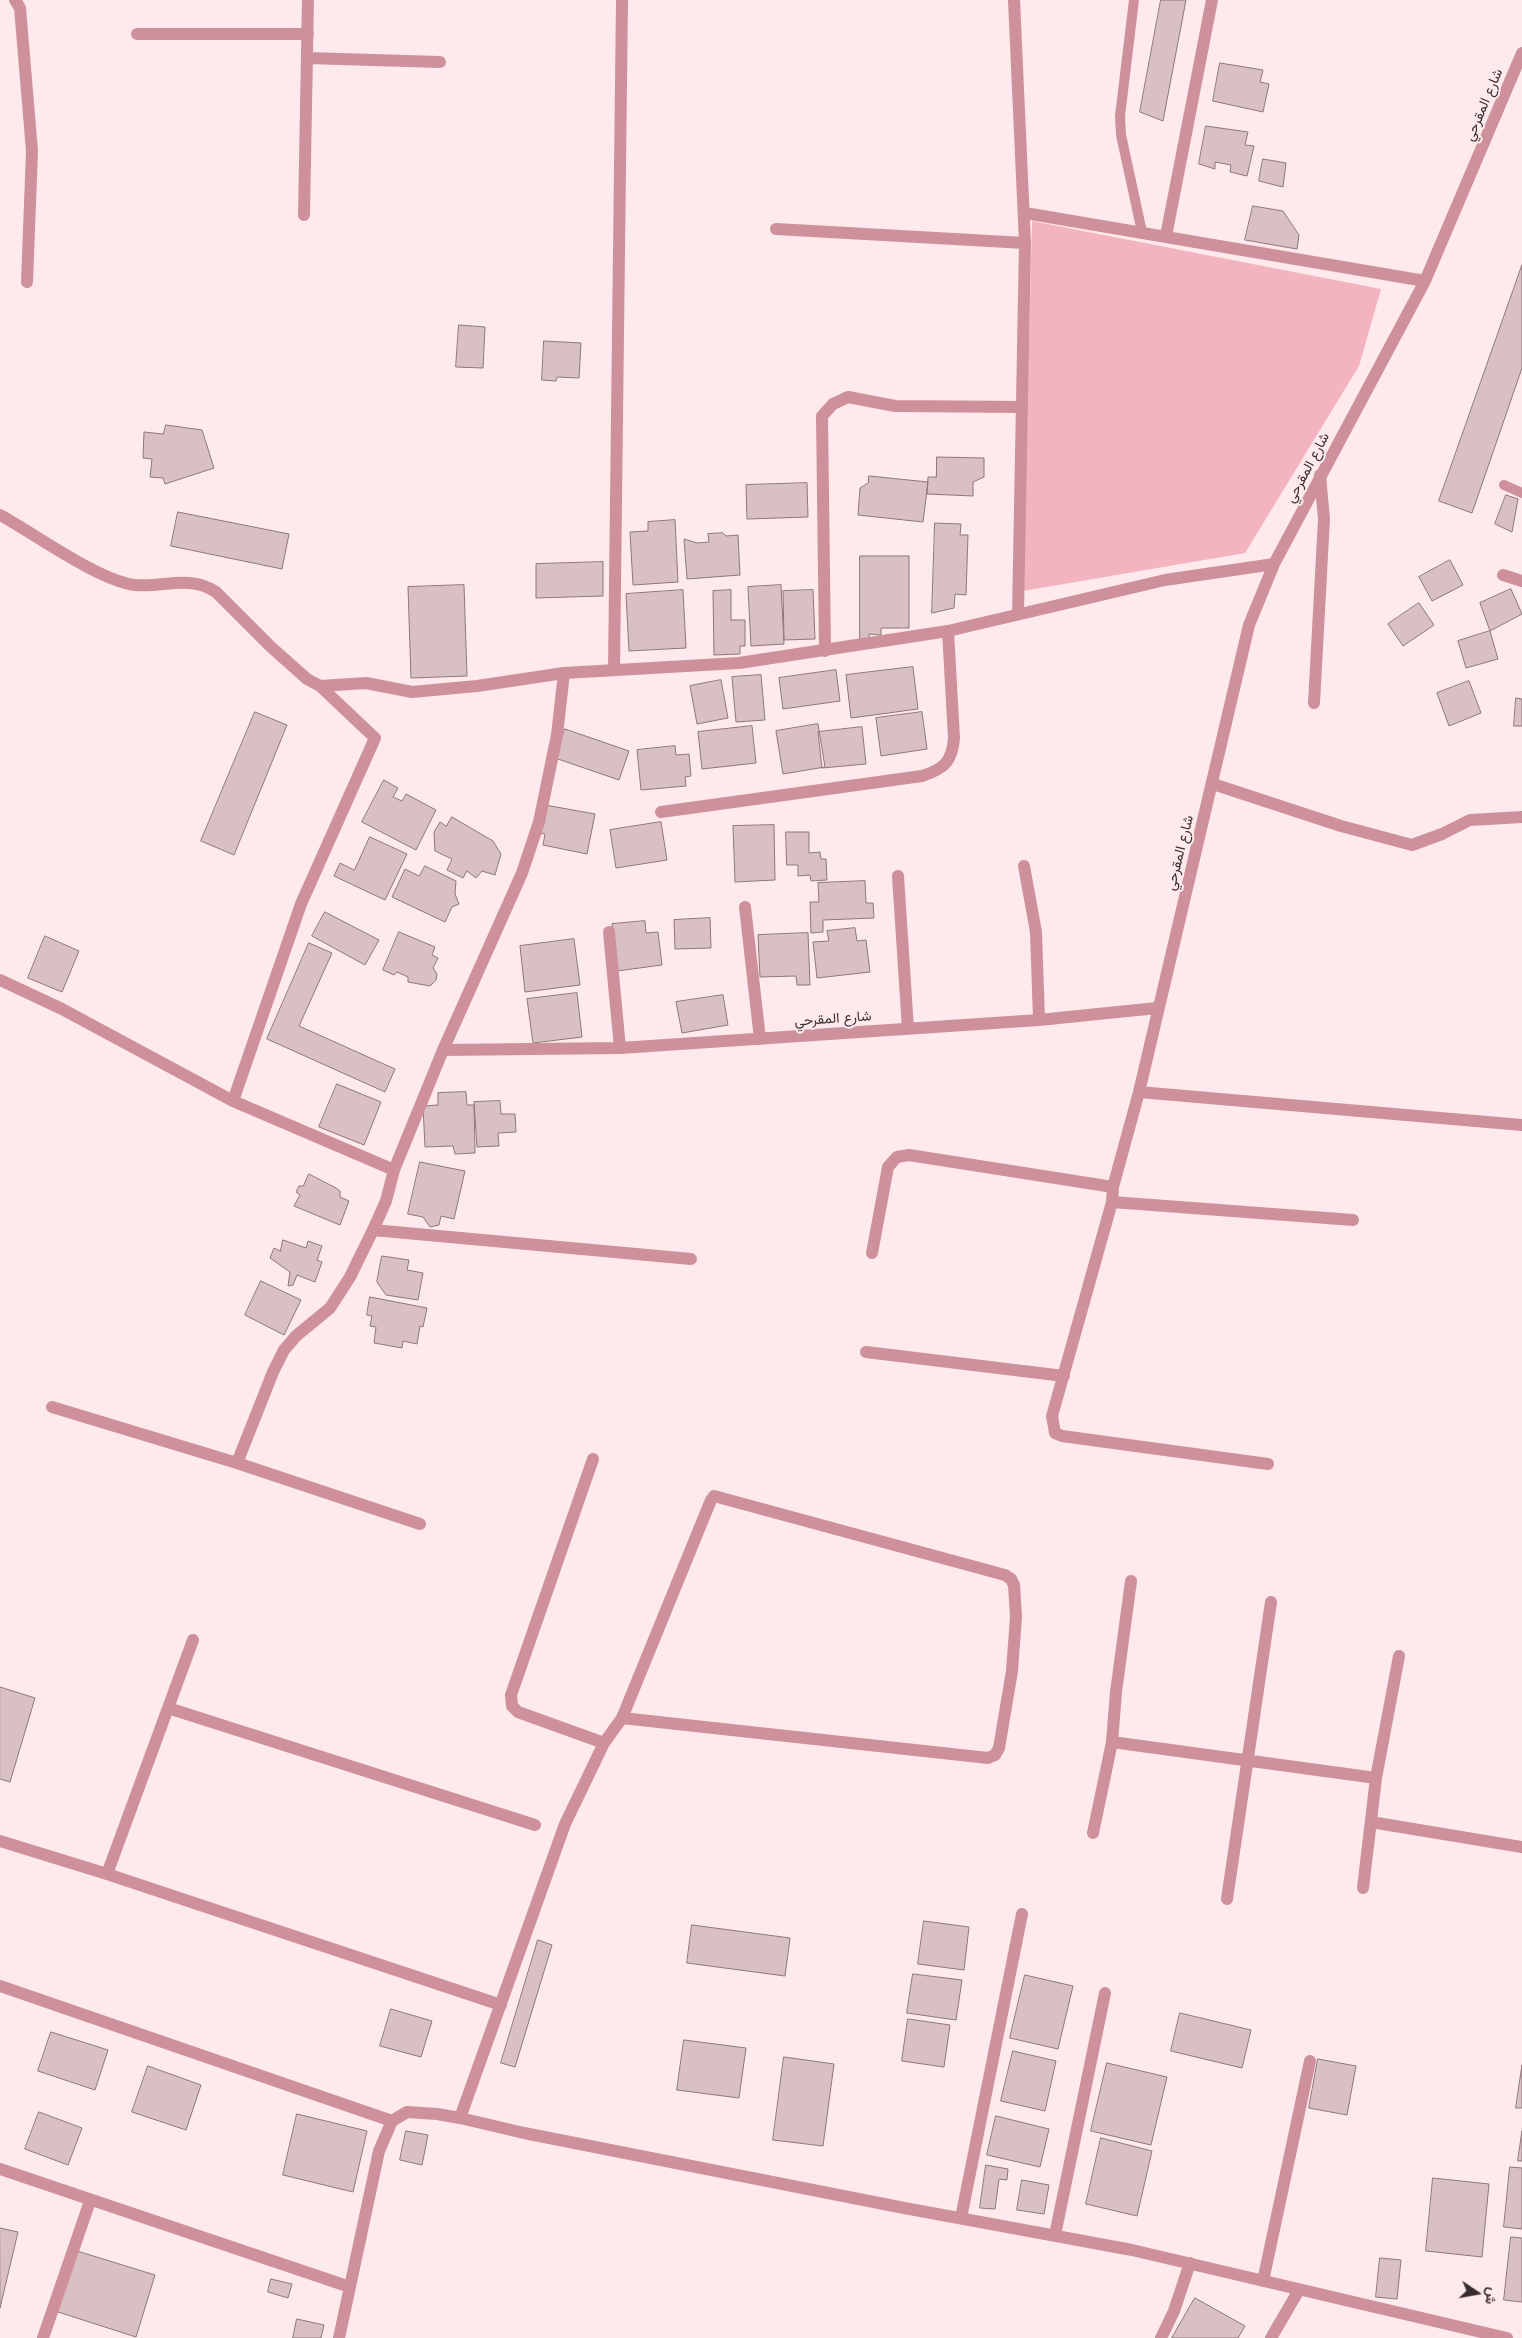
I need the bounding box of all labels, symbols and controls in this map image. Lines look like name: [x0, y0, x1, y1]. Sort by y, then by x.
street label: شارع المقرحي: [1461, 66, 1507, 144]
street label: شارع المقرحي: [1282, 430, 1334, 506]
street label: شارع المقرحي: [1163, 814, 1197, 892]
street label: شارع المقرحي: [794, 1008, 872, 1030]
north arrow: [1452, 2268, 1502, 2318]
text: ش: [1482, 2286, 1501, 2306]

